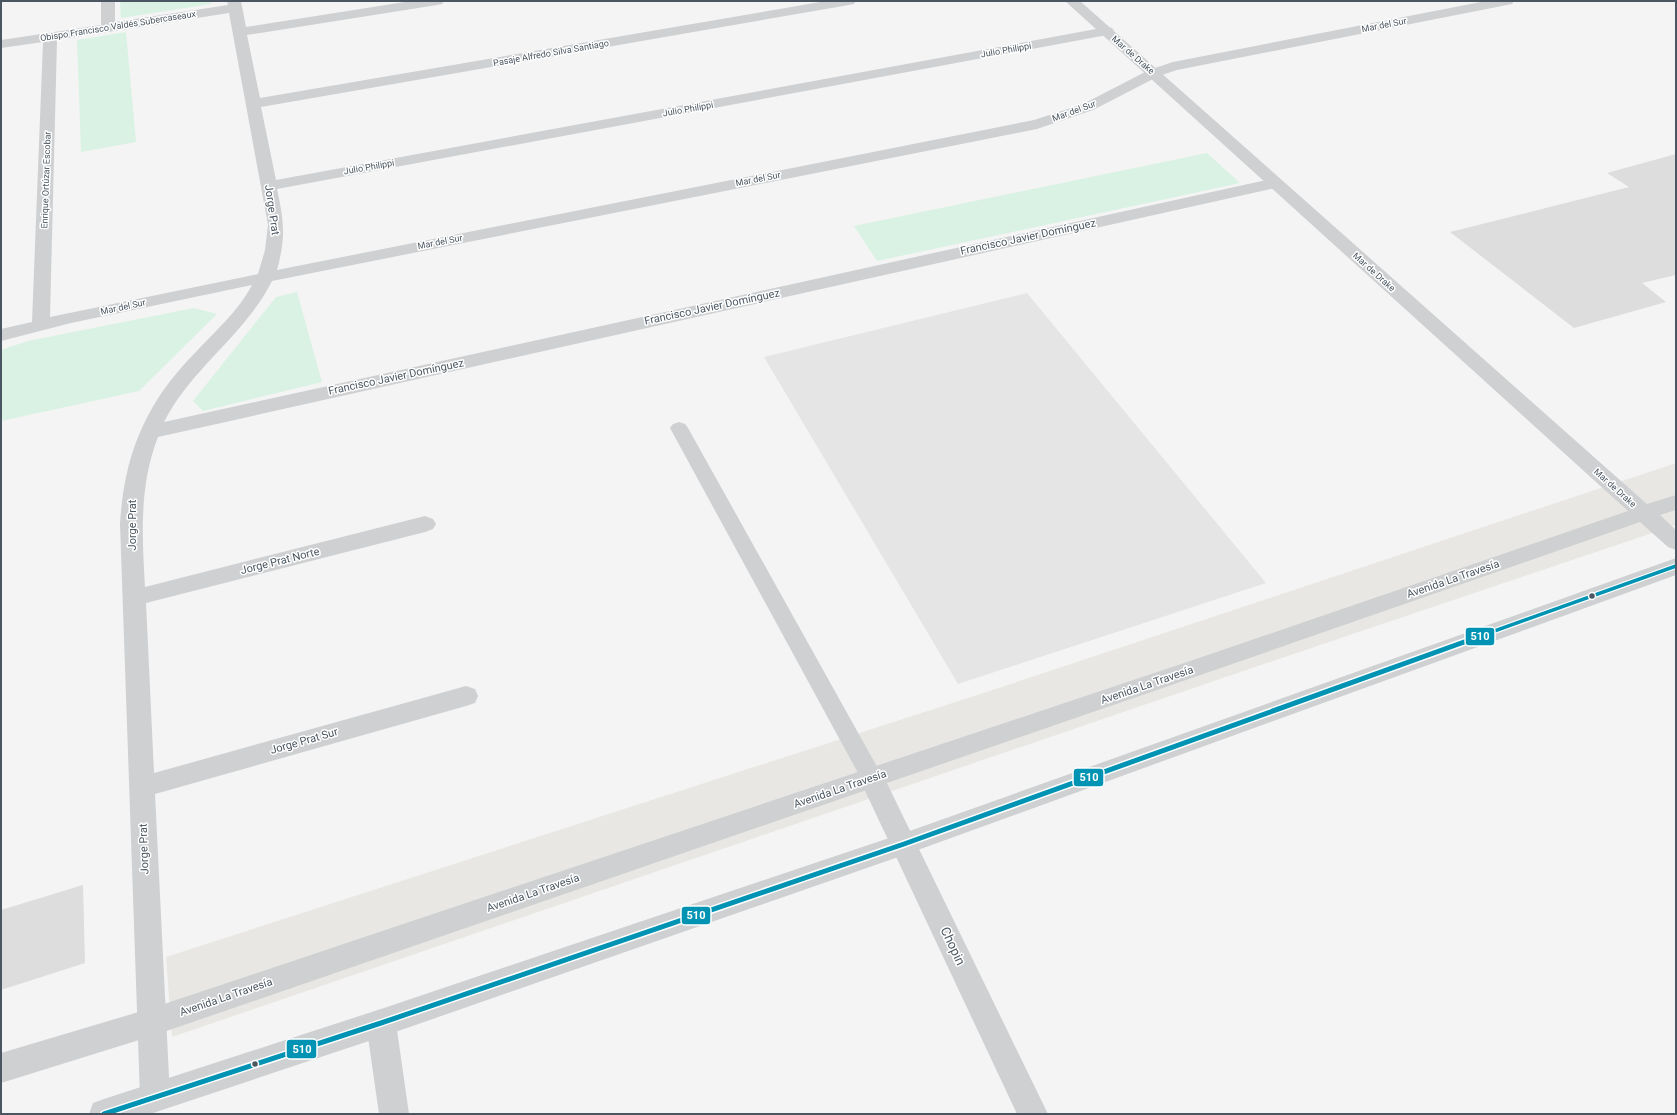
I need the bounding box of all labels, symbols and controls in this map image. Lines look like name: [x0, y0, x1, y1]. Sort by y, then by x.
street label: Obispo Francisco Valdés Subercaseaux: [39, 9, 197, 43]
street label: Mar del Sur: [1361, 16, 1407, 34]
street label: Mar de Drake: [1110, 34, 1156, 76]
street label: Pasaje Alfredo Silva Santiago: [492, 38, 610, 68]
street label: Julio Philippi: [980, 41, 1032, 59]
street label: Mar del Sur: [1051, 98, 1097, 124]
street label: Julio Philippi: [662, 100, 714, 118]
street label: Enrique Ortúzar Escobar: [39, 131, 53, 229]
street label: Julio Philippi: [343, 158, 395, 176]
street label: Mar del Sur: [735, 170, 781, 188]
street label: Jorge Prat: [262, 184, 282, 236]
street label: Francisco Javier Domínguez: [959, 216, 1097, 258]
street label: Mar del Sur: [417, 233, 463, 251]
street label: Mar de Drake: [1351, 251, 1397, 294]
street label: Francisco Javier Domínguez: [643, 286, 781, 328]
street label: Mar del Sur: [100, 297, 146, 317]
street label: Francisco Javier Domínguez: [327, 356, 465, 398]
street label: Mar de Drake: [1592, 467, 1638, 510]
street label: Jorge Prat: [126, 499, 139, 550]
street label: Jorge Prat Norte: [239, 545, 321, 577]
street label: Avenida La Travesía: [1405, 557, 1501, 601]
unlabelled marker: [1587, 591, 1597, 601]
line badge: 510: [1465, 627, 1495, 646]
text: 510: [1471, 630, 1489, 643]
street label: Avenida La Travesía: [1099, 663, 1195, 707]
street label: Jorge Prat Sur: [269, 725, 340, 757]
street label: Avenida La Travesía: [792, 767, 888, 811]
line badge: 510: [1073, 768, 1104, 787]
text: 510: [1080, 771, 1098, 784]
street label: Jorge Prat: [137, 823, 151, 875]
street label: Avenida La Travesía: [485, 871, 581, 915]
line badge: 510: [681, 906, 711, 925]
text: 510: [687, 909, 705, 922]
street label: Chopin: [938, 924, 968, 968]
street label: Avenida La Travesía: [178, 975, 274, 1019]
line badge: 510: [286, 1039, 317, 1059]
text: 510: [293, 1043, 311, 1056]
unlabelled marker: [250, 1059, 260, 1069]

